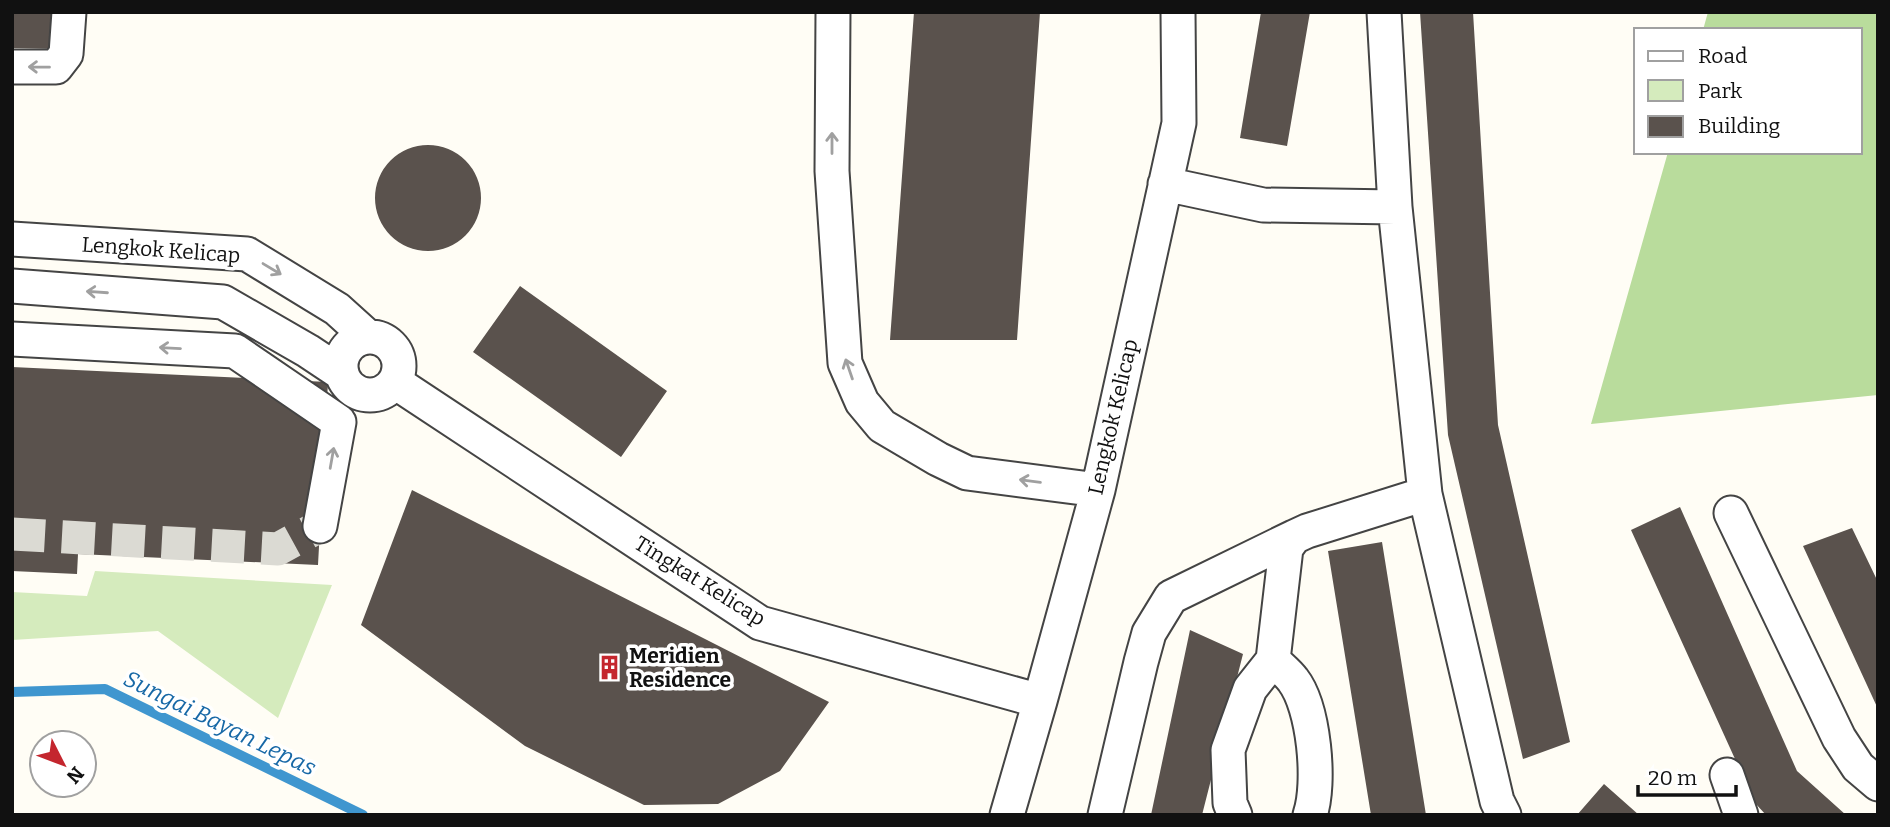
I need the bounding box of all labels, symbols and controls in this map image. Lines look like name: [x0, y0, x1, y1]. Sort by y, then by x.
legend: [1634, 28, 1862, 154]
text: Road: [1698, 43, 1747, 69]
one-way arrow: [28, 60, 51, 74]
text: Park: [1698, 78, 1742, 104]
text: Building: [1698, 113, 1781, 139]
one-way arrow: [825, 131, 839, 154]
street label: Lengkok Kelicap: [81, 231, 241, 269]
one-way arrow: [261, 263, 281, 277]
one-way arrow: [87, 285, 109, 298]
street label: Lengkok Kelicap: [1082, 337, 1144, 497]
one-way arrow: [159, 341, 182, 354]
one-way arrow: [842, 358, 854, 380]
one-way arrow: [326, 448, 340, 470]
one-way arrow: [1019, 475, 1042, 488]
street label: Tingkat Kelicap: [630, 530, 770, 632]
place label: Meridien Residence: [629, 643, 731, 693]
building icon: Meridien Residence: [595, 654, 623, 682]
water label: Sungai Bayan Lepas: [119, 664, 321, 782]
north arrow: [28, 729, 98, 799]
scale bar: [1638, 754, 1736, 798]
text: N: [62, 762, 89, 788]
text: 20 m: [1648, 765, 1697, 791]

